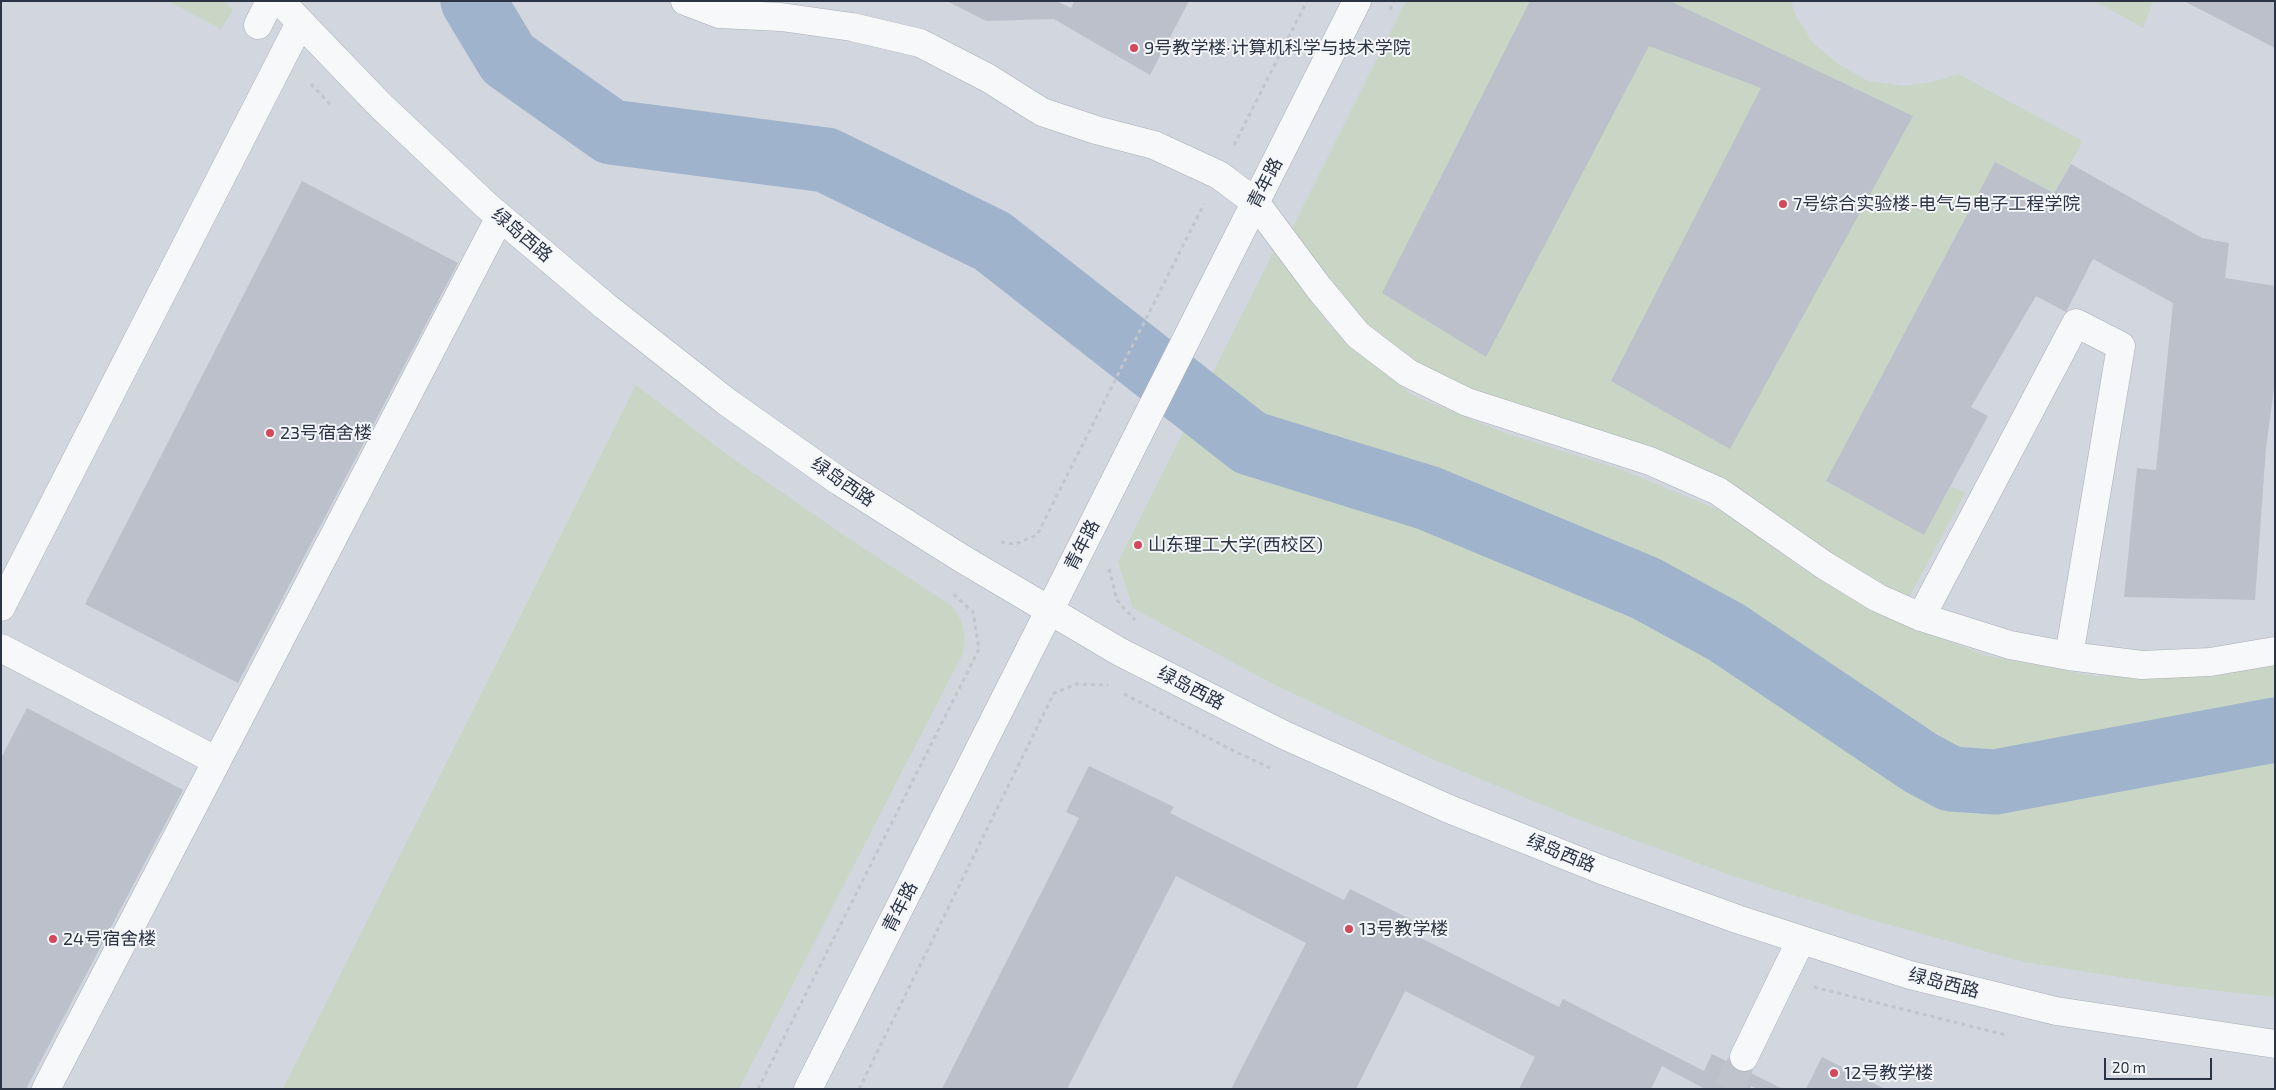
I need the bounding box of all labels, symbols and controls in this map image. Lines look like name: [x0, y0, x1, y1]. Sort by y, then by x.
place label: 9号教学楼·计算机科学与技术学院: [1144, 37, 1411, 59]
marker: 9号教学楼·计算机科学与技术学院: [1128, 42, 1140, 54]
street label: 青年路: [1243, 154, 1287, 212]
place label: 7号综合实验楼-电气与电子工程学院: [1793, 193, 2080, 215]
marker: 7号综合实验楼-电气与电子工程学院: [1777, 198, 1789, 210]
street label: 绿岛西路: [487, 204, 557, 266]
place label: 23号宿舍楼: [280, 422, 372, 444]
marker: 23号宿舍楼: [264, 427, 276, 439]
street label: 绿岛西路: [807, 453, 879, 511]
street label: 青年路: [1060, 516, 1104, 574]
place label: 山东理工大学(西校区): [1148, 534, 1323, 556]
marker: 山东理工大学(西校区): [1132, 539, 1144, 551]
street label: 绿岛西路: [1154, 662, 1228, 714]
street label: 绿岛西路: [1524, 830, 1598, 876]
street label: 青年路: [878, 878, 922, 936]
place label: 13号教学楼: [1359, 918, 1448, 940]
marker: 13号教学楼: [1343, 923, 1355, 935]
place label: 24号宿舍楼: [63, 928, 156, 950]
marker: 24号宿舍楼: [47, 933, 59, 945]
street label: 绿岛西路: [1906, 964, 1982, 1002]
scale bar: [2106, 1048, 2214, 1080]
text: 20 m: [2112, 1058, 2146, 1076]
place label: 12号教学楼: [1844, 1062, 1933, 1084]
marker: 12号教学楼: [1828, 1067, 1840, 1079]

